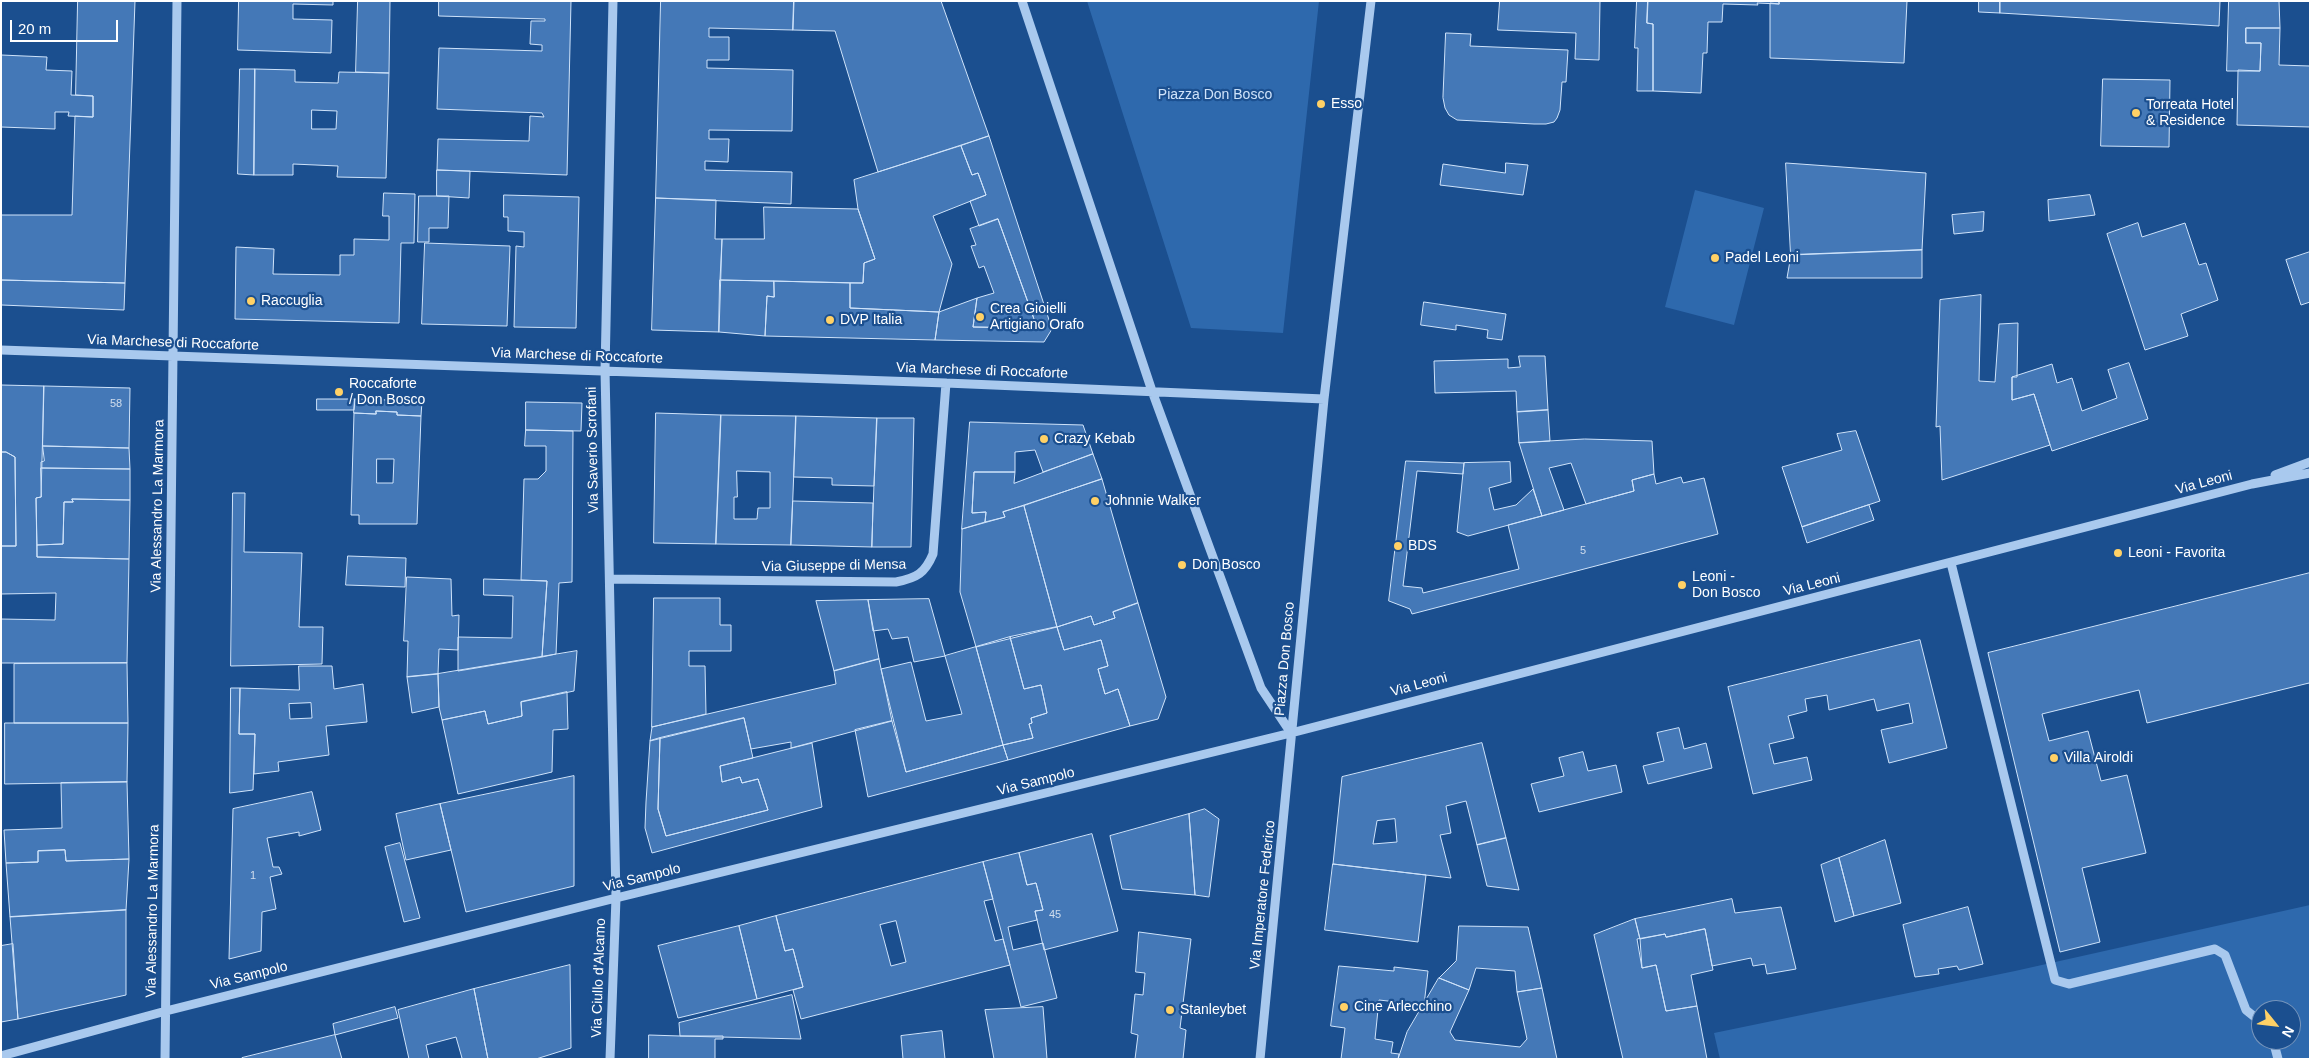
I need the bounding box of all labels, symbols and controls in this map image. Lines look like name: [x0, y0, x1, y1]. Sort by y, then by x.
scale bar: [12, 10, 120, 42]
text: 20 m: [18, 20, 51, 37]
park label: Piazza Don Bosco: [1158, 87, 1272, 103]
place label: Esso: [1331, 96, 1362, 112]
place label: Torreata Hotel & Residence: [2146, 97, 2234, 130]
marker: Esso: [1315, 98, 1327, 110]
marker: Torreata Hotel & Residence: [2130, 107, 2142, 119]
place label: Padel Leoni: [1725, 250, 1799, 266]
marker: Padel Leoni: [1709, 252, 1721, 264]
place label: Raccuglia: [261, 293, 322, 309]
marker: Raccuglia: [245, 295, 257, 307]
place label: Crea Gioielli Artigiano Orafo: [990, 301, 1084, 334]
marker: Crea Gioielli Artigiano Orafo: [974, 311, 986, 323]
place label: DVP Italia: [840, 312, 902, 328]
marker: DVP Italia: [824, 314, 836, 326]
street label: Via Marchese di Roccaforte: [87, 332, 259, 354]
street label: Via Marchese di Roccaforte: [491, 345, 663, 367]
street label: Via Marchese di Roccaforte: [896, 360, 1068, 382]
place label: Roccaforte / Don Bosco: [349, 376, 425, 408]
marker: Roccaforte / Don Bosco: [333, 386, 345, 398]
street label: Via Saverio Scrofani: [583, 387, 603, 513]
house number: 58: [110, 397, 122, 411]
street label: Via Alessandro La Marmora: [148, 419, 168, 593]
place label: Crazy Kebab: [1054, 431, 1135, 447]
marker: Crazy Kebab: [1038, 433, 1050, 445]
street label: Via Leoni: [2174, 467, 2234, 499]
place label: Johnnie Walker: [1105, 493, 1201, 509]
marker: Johnnie Walker: [1089, 495, 1101, 507]
place label: BDS: [1408, 538, 1437, 554]
marker: BDS: [1392, 540, 1404, 552]
house number: 5: [1580, 544, 1586, 558]
place label: Leoni - Favorita: [2128, 545, 2225, 561]
marker: Leoni - Favorita: [2112, 547, 2124, 559]
street label: Via Giuseppe di Mensa: [762, 556, 906, 576]
place label: Don Bosco: [1192, 557, 1260, 573]
marker: Don Bosco: [1176, 559, 1188, 571]
place label: Leoni - Don Bosco: [1692, 569, 1760, 602]
street label: Via Leoni: [1782, 570, 1842, 600]
marker: Leoni - Don Bosco: [1676, 579, 1688, 591]
street label: Piazza Don Bosco: [1272, 601, 1298, 717]
street label: Via Leoni: [1389, 669, 1449, 701]
place label: Villa Airoldi: [2064, 750, 2133, 766]
marker: Villa Airoldi: [2048, 752, 2060, 764]
street label: Via Sampolo: [996, 764, 1076, 800]
street label: Via Imperatore Federico: [1247, 820, 1279, 970]
street label: Via Alessandro La Marmora: [143, 824, 163, 998]
street label: Via Sampolo: [602, 860, 682, 896]
house number: 1: [250, 869, 256, 883]
house number: 45: [1049, 908, 1061, 922]
street label: Via Ciullo d'Alcamo: [589, 918, 609, 1038]
street label: Via Sampolo: [209, 958, 289, 994]
place label: Cine Arlecchino: [1354, 999, 1452, 1015]
north arrow: [2251, 1000, 2301, 1050]
marker: Cine Arlecchino: [1338, 1001, 1350, 1013]
place label: Stanleybet: [1180, 1002, 1246, 1018]
marker: Stanleybet: [1164, 1004, 1176, 1016]
text: N: [2279, 1023, 2298, 1040]

